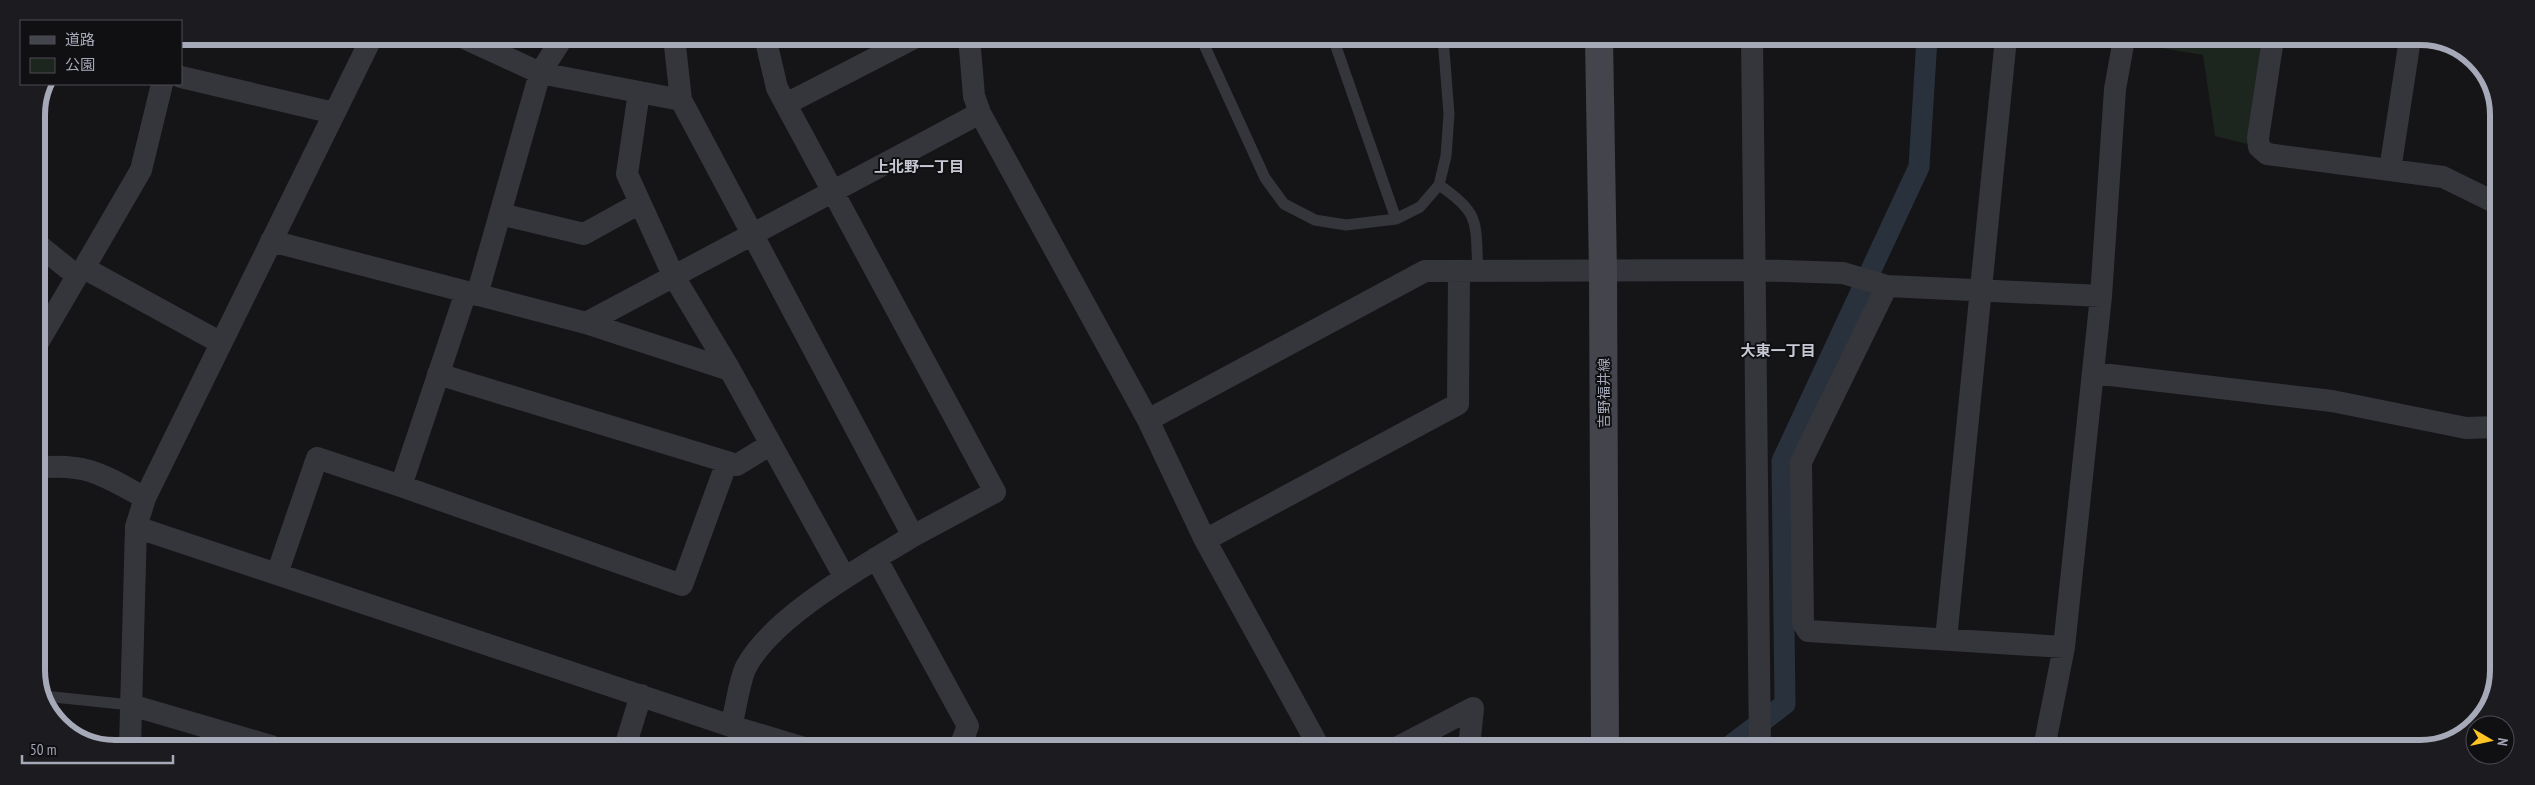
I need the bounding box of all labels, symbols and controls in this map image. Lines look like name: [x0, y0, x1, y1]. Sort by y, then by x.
legend: [20, 20, 182, 85]
text: 道路: [65, 30, 95, 49]
text: 公園: [65, 55, 95, 74]
district label: 上北野一丁目: [874, 157, 964, 176]
district label: 大東一丁目: [1740, 341, 1816, 360]
street label: 吉野福井線: [1595, 358, 1613, 428]
north arrow: [2465, 715, 2515, 765]
scale bar: [22, 732, 174, 764]
text: N: [2493, 737, 2512, 747]
text: 50 m: [30, 740, 56, 759]

